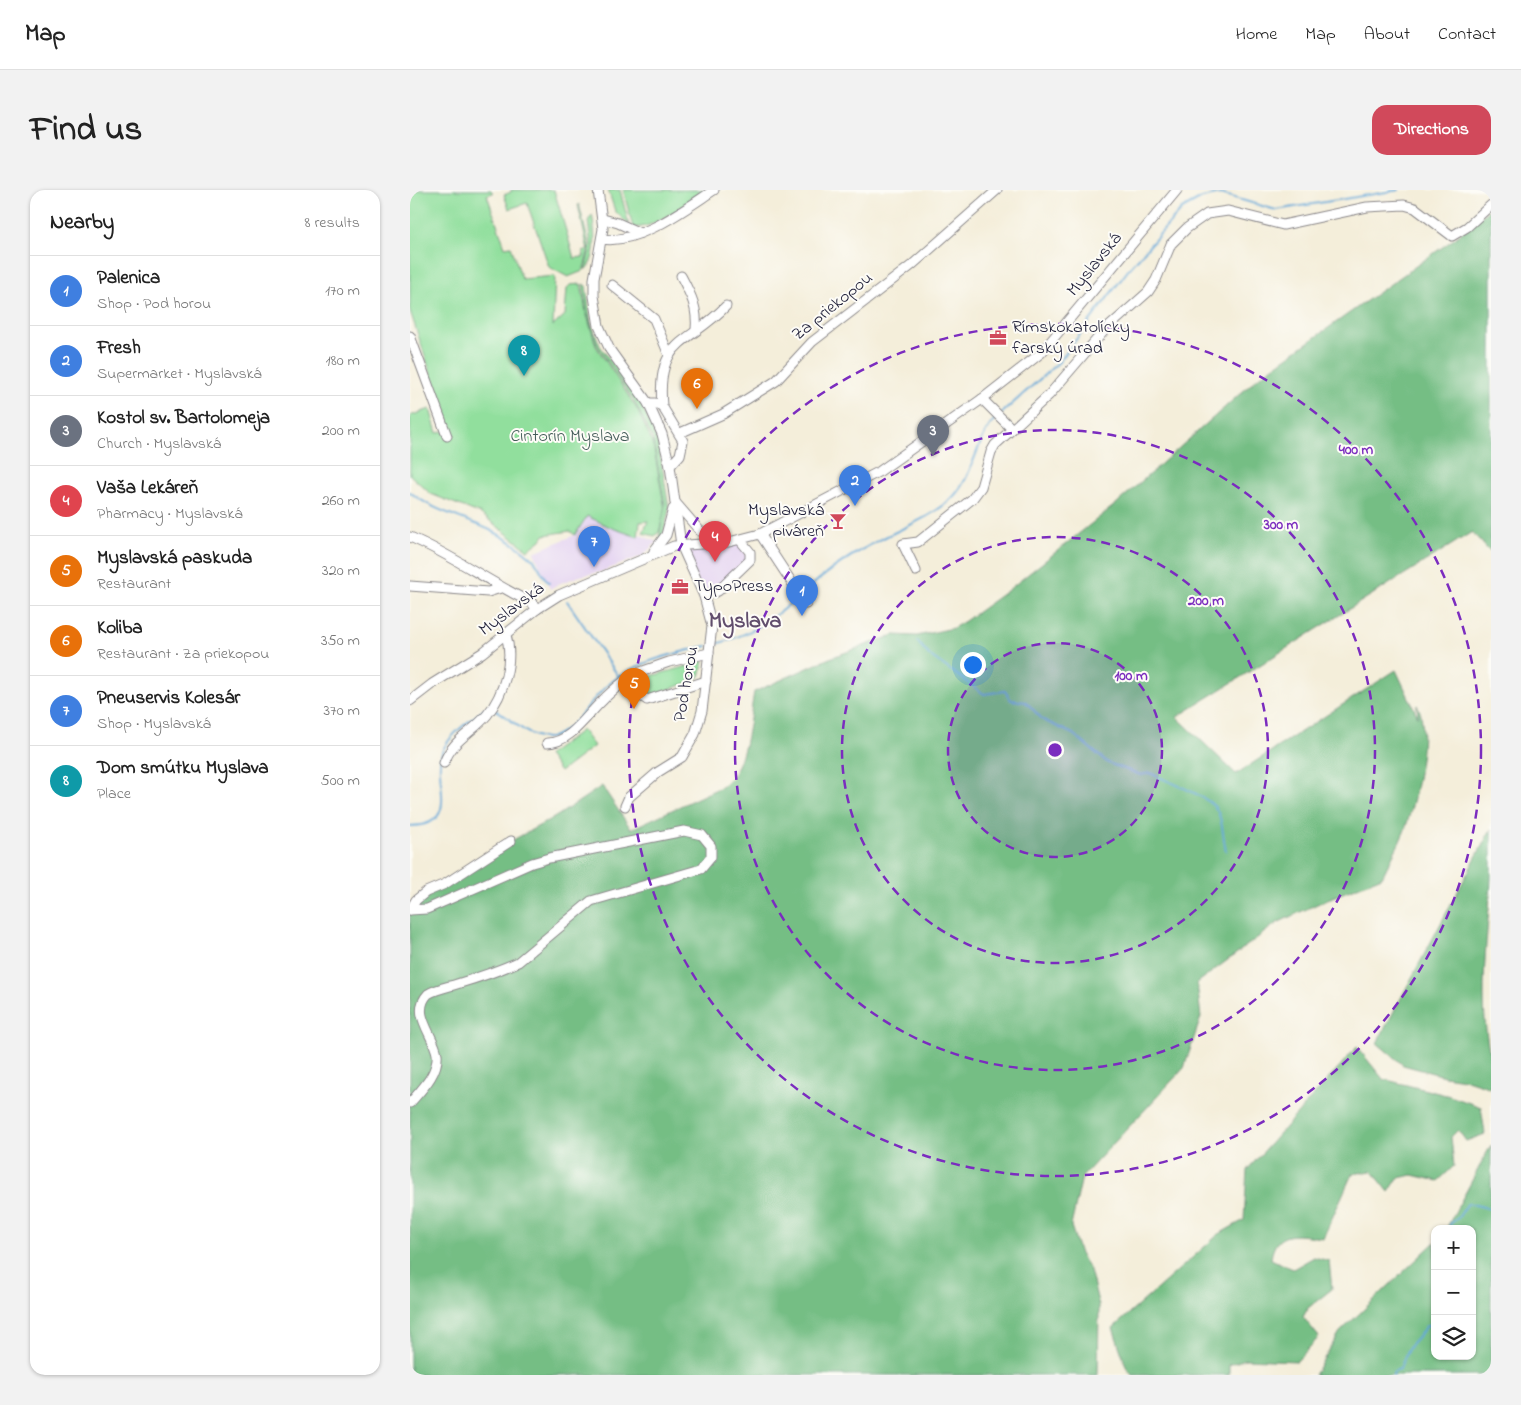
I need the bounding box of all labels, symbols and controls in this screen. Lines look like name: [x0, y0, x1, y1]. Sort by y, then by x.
text: Map: [25, 17, 66, 52]
text: Home: [1236, 22, 1277, 48]
text: Map: [1305, 22, 1336, 48]
text: About: [1364, 22, 1410, 48]
text: Contact: [1438, 22, 1496, 48]
text: Find us: [30, 105, 142, 156]
button: Directions: [1372, 105, 1491, 155]
text: Nearby: [50, 208, 114, 238]
text: 8 results: [304, 211, 360, 235]
street label: Myslavská: [1061, 227, 1129, 303]
text: Palenica: [97, 265, 160, 292]
street label: Za priekopou: [787, 266, 879, 348]
text: 1: [63, 279, 69, 303]
text: 170 m: [325, 279, 360, 303]
text: Shop · Pod horou: [97, 292, 211, 316]
place label: Rímskokatolícky farský úrad: [1012, 315, 1130, 362]
office icon: Rímskokatolícky farský úrad: [988, 328, 1008, 348]
text: Fresh: [97, 335, 141, 362]
pin: 8: [508, 335, 540, 376]
text: 2: [62, 349, 70, 373]
text: 180 m: [326, 349, 360, 373]
text: Supermarket · Myslavská: [97, 362, 262, 386]
pin: 6: [681, 368, 713, 409]
text: Kostol sv. Bartolomeja: [97, 405, 270, 432]
pin: 3: [917, 415, 949, 456]
text: 3: [63, 419, 69, 443]
text: 200 m: [322, 419, 360, 443]
park label: Cintorín Myslava: [510, 424, 630, 450]
text: Church · Myslavská: [97, 432, 221, 456]
text: 400 m: [1338, 439, 1374, 461]
pin: 2: [839, 465, 871, 506]
text: Vaša Lekáreň: [97, 475, 198, 502]
text: 4: [63, 489, 69, 513]
text: 260 m: [322, 489, 360, 513]
place label: Myslavská piváreň: [748, 498, 824, 545]
text: Pharmacy · Myslavská: [97, 502, 242, 526]
bar icon: Myslavská piváreň: [828, 511, 848, 531]
text: 300 m: [1263, 514, 1299, 536]
pin: 4: [699, 521, 731, 562]
pin: 7: [578, 526, 610, 567]
text: Myslavská paskuda: [97, 545, 252, 572]
text: 5: [61, 559, 71, 583]
text: 320 m: [322, 559, 360, 583]
text: Restaurant: [97, 572, 171, 596]
place label: TypoPress: [694, 574, 773, 600]
pin: 1: [786, 575, 818, 616]
street label: Myslavská: [474, 577, 550, 643]
office icon: TypoPress: [670, 577, 690, 597]
text: 200 m: [1187, 590, 1224, 612]
district label: Myslava: [709, 606, 781, 639]
text: Koliba: [97, 615, 142, 642]
text: 6: [62, 629, 70, 653]
text: 350 m: [321, 629, 360, 653]
text: Restaurant · Za priekopou: [97, 642, 269, 666]
street label: Pod horou: [668, 644, 706, 724]
your location: [960, 652, 986, 678]
text: 100 m: [1114, 665, 1148, 687]
pin: 5: [618, 668, 650, 709]
text: Pneuservis Kolesár: [97, 685, 240, 712]
text: 7: [63, 699, 69, 723]
text: 370 m: [323, 699, 360, 723]
text: Shop · Myslavská: [97, 712, 211, 736]
centre of rings: [1046, 741, 1064, 759]
text: Dom smútku Myslava: [97, 755, 269, 782]
text: 8: [63, 769, 69, 793]
text: 500 m: [321, 769, 360, 793]
text: Place: [97, 782, 131, 806]
map controls: [1431, 1225, 1476, 1360]
button: +: [1431, 1225, 1476, 1270]
button: −: [1431, 1270, 1476, 1315]
button: layers: [1431, 1315, 1476, 1360]

